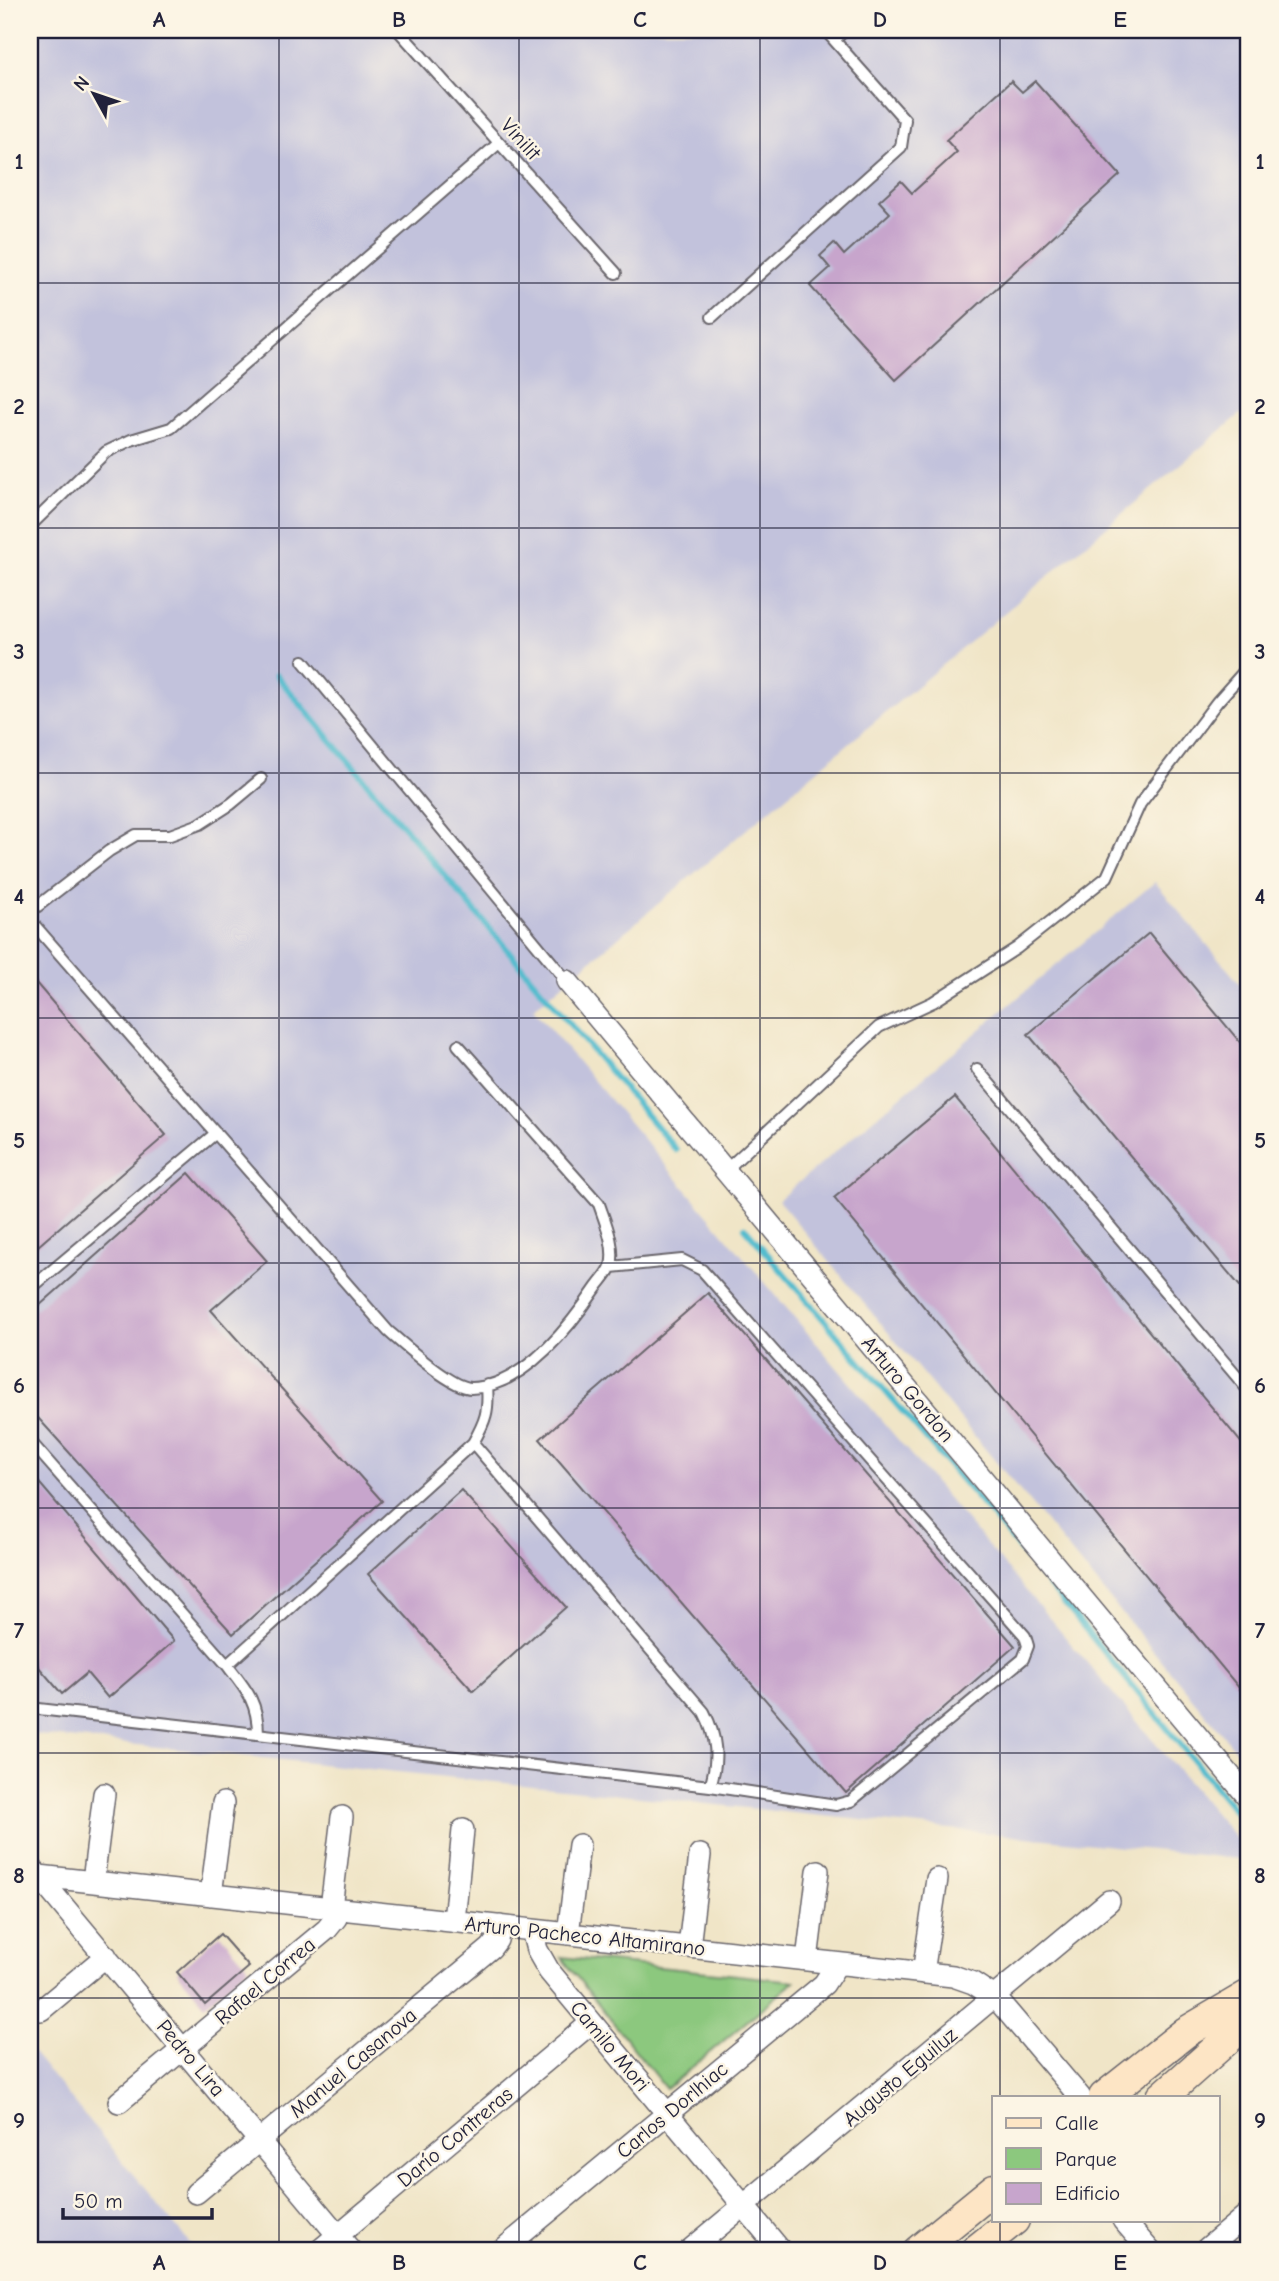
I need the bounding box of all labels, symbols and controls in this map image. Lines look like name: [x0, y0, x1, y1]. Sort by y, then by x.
text: A: [153, 6, 166, 33]
text: B: [392, 6, 406, 33]
text: C: [633, 6, 647, 33]
text: D: [873, 6, 887, 33]
text: E: [1113, 6, 1127, 33]
north arrow: [60, 60, 130, 130]
text: N: [69, 72, 94, 96]
street label: Vinilit: [496, 113, 547, 166]
text: 1: [14, 148, 24, 175]
text: 1: [1255, 148, 1265, 175]
text: 2: [13, 393, 25, 420]
text: 2: [1254, 393, 1266, 420]
text: 3: [13, 638, 25, 665]
text: 3: [1254, 638, 1266, 665]
text: 4: [14, 883, 25, 910]
text: 4: [1255, 883, 1266, 910]
text: 5: [13, 1127, 25, 1154]
text: 5: [1254, 1127, 1266, 1154]
street label: Arturo Gordon: [857, 1331, 959, 1447]
text: 6: [13, 1372, 25, 1399]
text: 6: [1254, 1372, 1266, 1399]
text: 7: [14, 1617, 25, 1644]
text: 7: [1255, 1617, 1266, 1644]
text: 8: [13, 1862, 25, 1889]
text: 8: [1254, 1862, 1266, 1889]
street label: Arturo Pacheco Altamirano: [463, 1911, 707, 1961]
street label: Rafael Correa: [210, 1932, 320, 2030]
street label: Camilo Mori: [565, 1996, 655, 2096]
street label: Manuel Casanova: [285, 2003, 421, 2123]
street label: Pedro Lira: [152, 2015, 230, 2101]
street label: Augusto Eguiluz: [838, 2023, 962, 2131]
street label: Carlos Dorlhiac: [612, 2057, 732, 2163]
street label: Darío Contreras: [393, 2082, 517, 2192]
legend: [992, 2096, 1220, 2222]
text: 9: [13, 2107, 25, 2134]
text: 9: [1254, 2107, 1266, 2134]
text: Calle: [1055, 2111, 1098, 2135]
text: Parque: [1055, 2147, 1117, 2171]
scale bar: [63, 2176, 212, 2220]
text: Edificio: [1055, 2181, 1120, 2205]
text: 50 m: [74, 2189, 123, 2213]
text: A: [153, 2249, 166, 2276]
text: B: [392, 2249, 406, 2276]
text: C: [633, 2249, 647, 2276]
text: D: [873, 2249, 887, 2276]
text: E: [1113, 2249, 1127, 2276]

